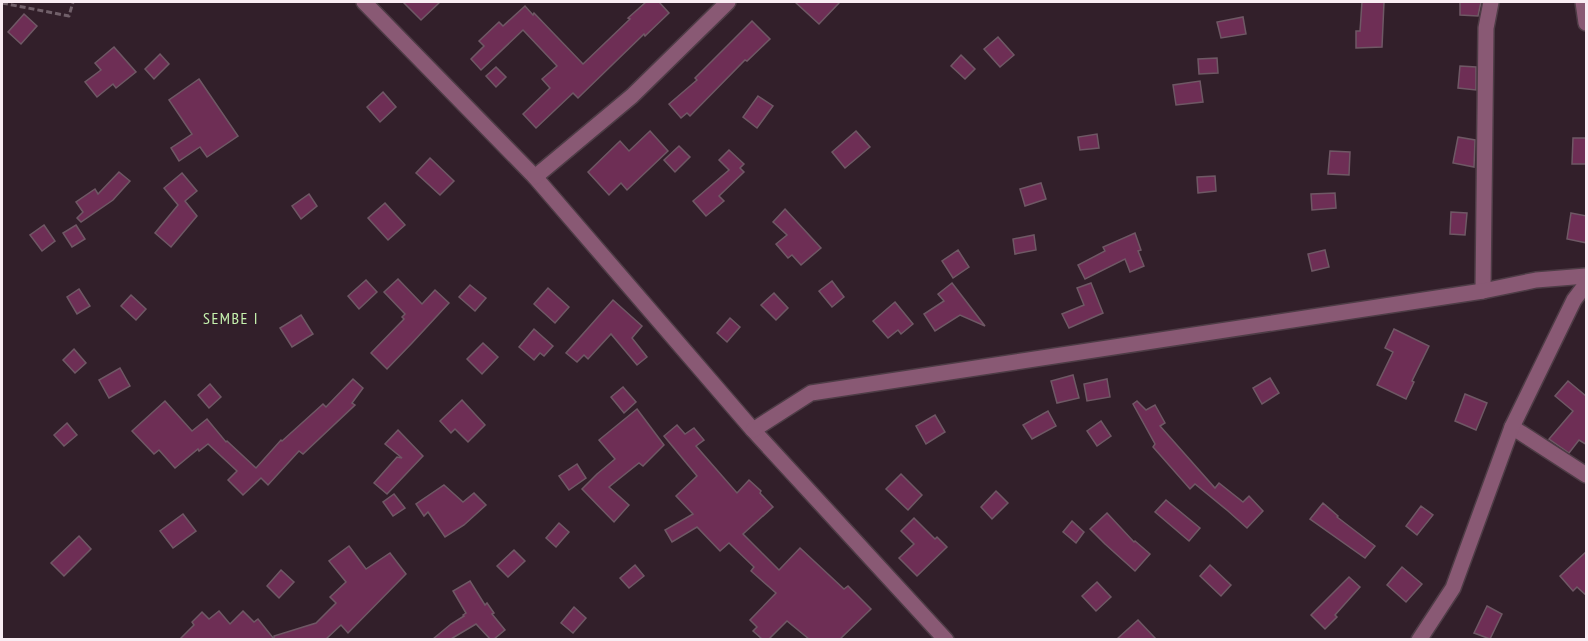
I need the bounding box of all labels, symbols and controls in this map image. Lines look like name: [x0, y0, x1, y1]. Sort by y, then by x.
district label: SEMBE I: [203, 308, 259, 328]

